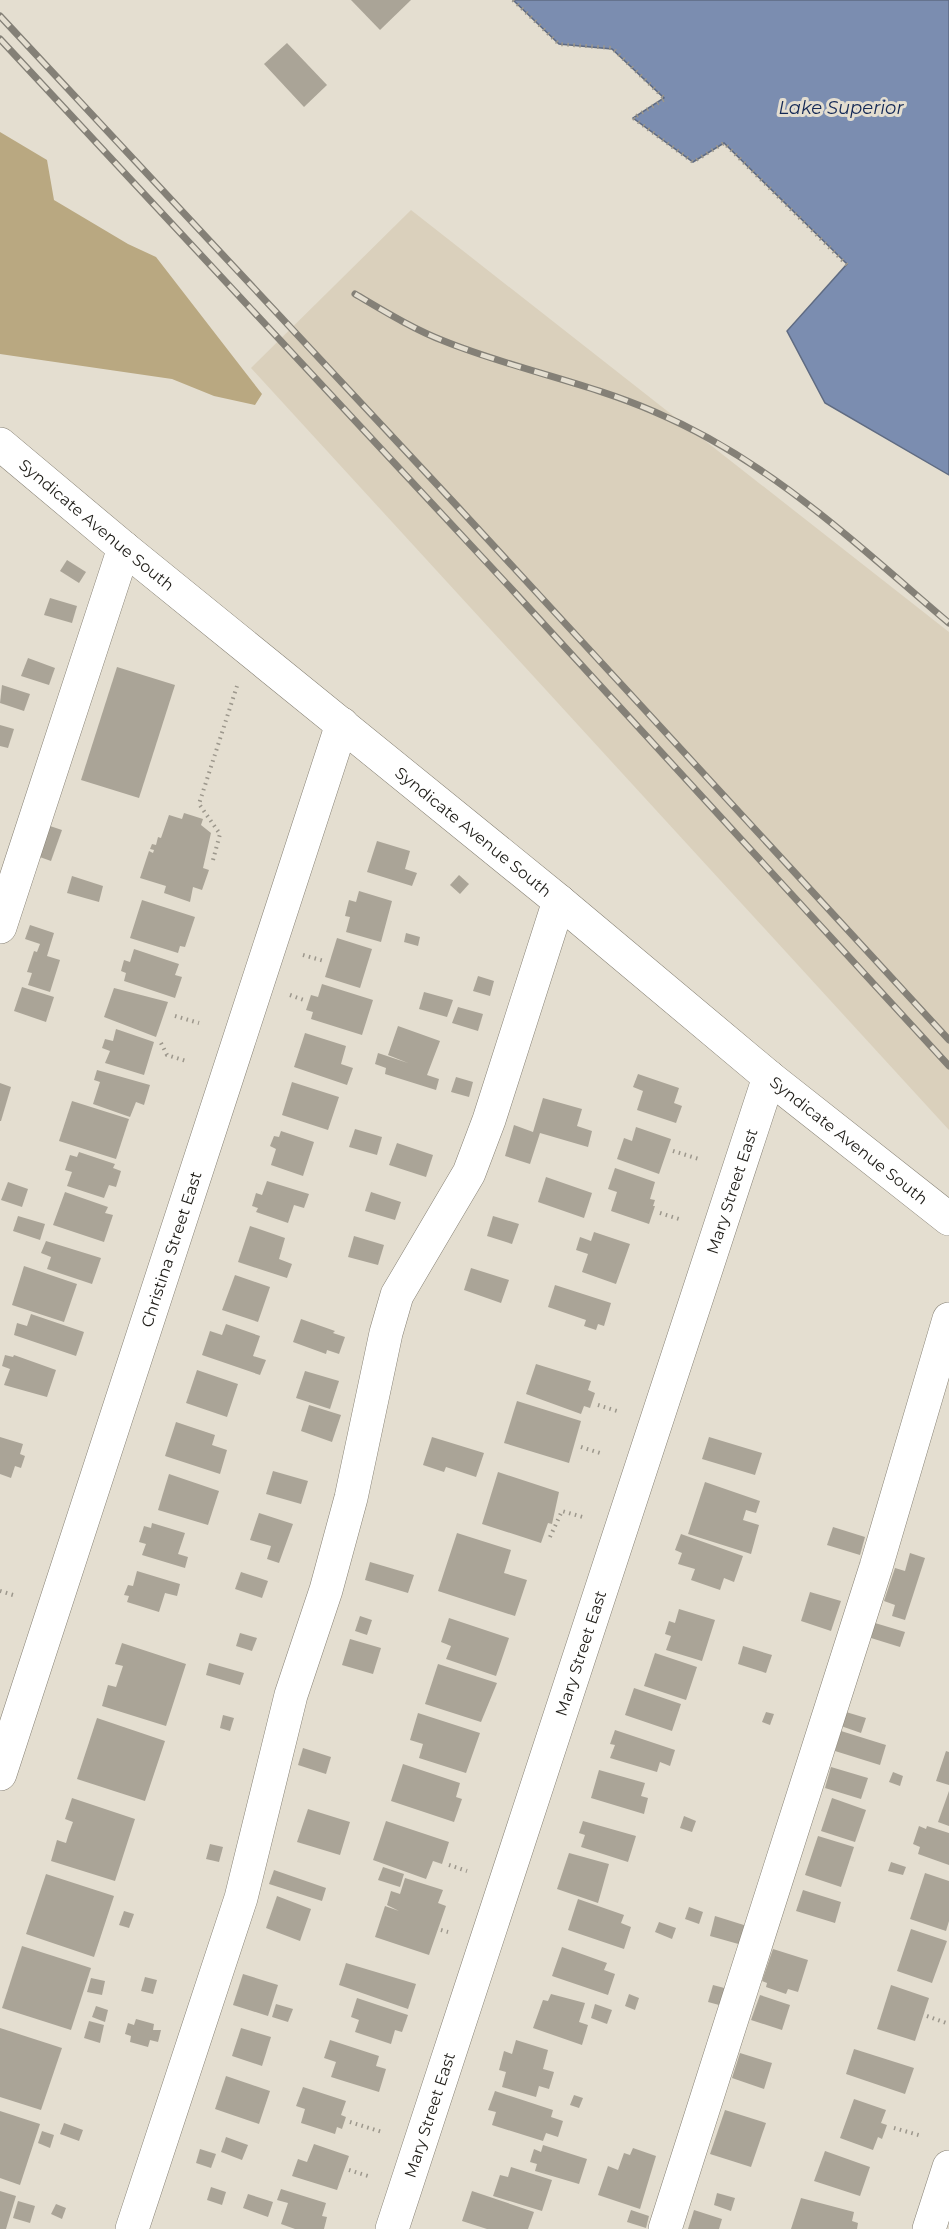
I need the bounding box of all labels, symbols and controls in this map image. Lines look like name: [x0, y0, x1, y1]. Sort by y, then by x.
water label: Lake Superior: [778, 97, 904, 119]
street label: Syndicate Avenue South: [15, 455, 178, 595]
street label: Syndicate Avenue South: [391, 763, 555, 901]
street label: Syndicate Avenue South: [766, 1072, 931, 1209]
street label: Mary Street East: [703, 1126, 762, 1256]
street label: Christina Street East: [137, 1168, 206, 1330]
street label: Mary Street East: [552, 1588, 610, 1718]
street label: Mary Street East: [400, 2049, 459, 2180]

